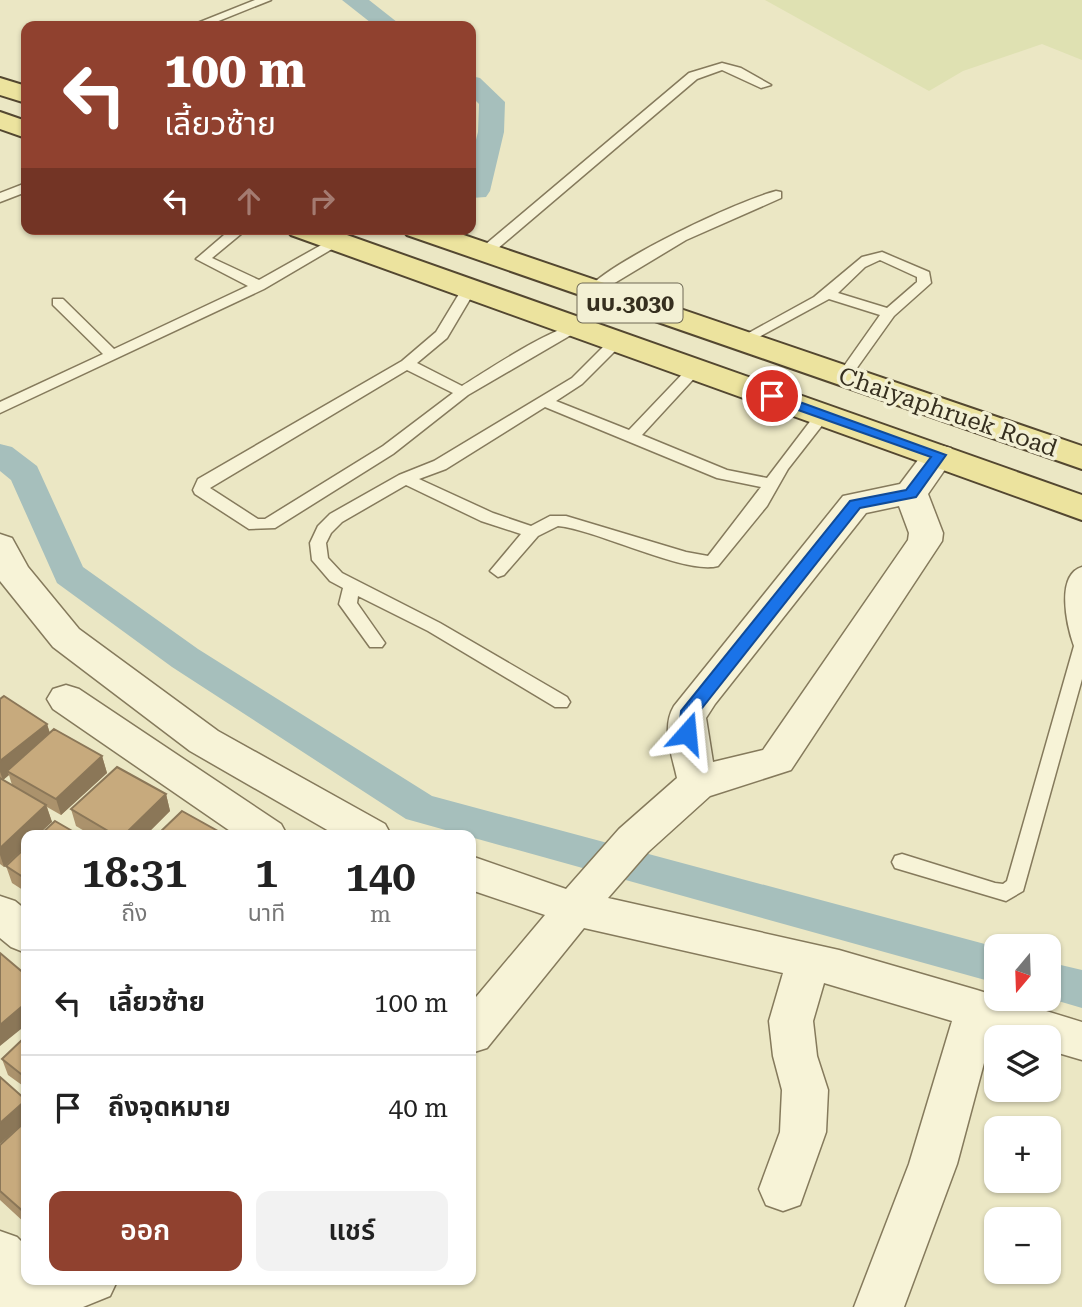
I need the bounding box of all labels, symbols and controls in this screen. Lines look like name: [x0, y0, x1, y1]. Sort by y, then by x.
text: 100 m: [164, 42, 306, 99]
icon: left: [49, 49, 140, 140]
text: เลี้ยวซ้าย: [164, 105, 276, 143]
icon: left: [157, 182, 195, 220]
icon: ahead: [230, 182, 268, 220]
icon: right: [303, 182, 341, 220]
road number: นบ.3030: [578, 284, 682, 322]
street label: Chaiyaphruek Road: [835, 361, 1061, 463]
pin: [742, 366, 802, 426]
icon: arrive: [753, 377, 791, 415]
position arrow: [650, 696, 724, 770]
text: 18:31: [81, 848, 188, 897]
text: 1: [255, 848, 278, 897]
text: 140: [345, 852, 416, 901]
text: ถึง: [121, 900, 147, 927]
text: นาที: [248, 900, 285, 927]
text: m: [370, 901, 391, 928]
north arrow: [984, 934, 1060, 1012]
map controls: [984, 934, 1061, 1284]
icon: left: [49, 984, 87, 1022]
text: เลี้ยวซ้าย: [108, 987, 205, 1017]
text: 100 m: [374, 988, 448, 1018]
button: layers: [984, 1025, 1061, 1102]
icon: arrive: [49, 1089, 87, 1127]
text: ถึงจุดหมาย: [108, 1092, 231, 1122]
text: 40 m: [389, 1093, 448, 1123]
button: +: [984, 1116, 1061, 1193]
button: ออก: [49, 1191, 242, 1271]
button: แชร์: [256, 1191, 448, 1271]
button: −: [984, 1207, 1061, 1284]

